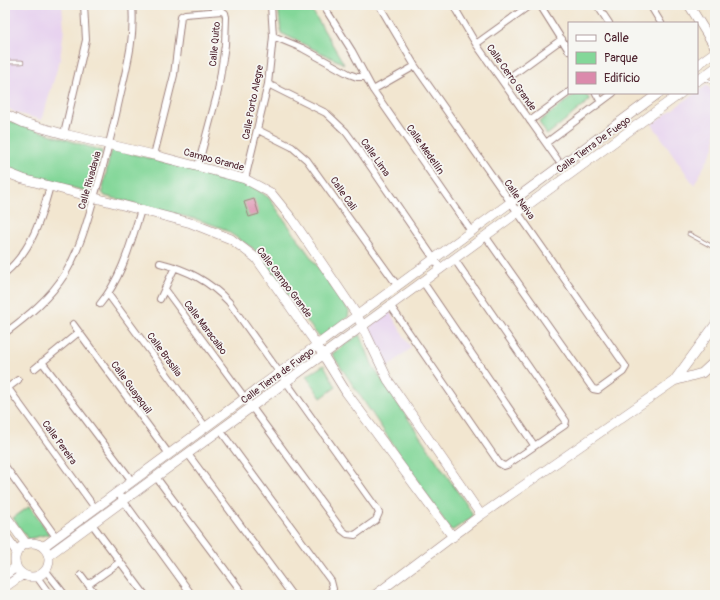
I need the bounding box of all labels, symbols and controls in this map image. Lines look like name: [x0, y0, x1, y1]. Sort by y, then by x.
street label: Calle Quito: [207, 21, 223, 67]
legend: [568, 22, 698, 94]
text: Calle: [604, 31, 629, 46]
street label: Calle Cerro Grande: [484, 42, 539, 113]
text: Parque: [604, 51, 638, 66]
street label: Calle Porto Alegre: [240, 64, 266, 141]
text: Edificio: [604, 71, 640, 86]
street label: Calle Tierra De Fuego: [554, 114, 633, 176]
street label: Calle Medellín: [404, 122, 447, 177]
street label: Calle Lima: [358, 136, 393, 179]
street label: Campo Grande: [182, 146, 245, 174]
street label: Calle Rivadavia: [76, 149, 104, 211]
street label: Calle Cali: [327, 175, 359, 213]
street label: Calle Neiva: [501, 177, 537, 222]
street label: Calle Campo Grande: [254, 245, 315, 320]
street label: Calle Maracaibo: [181, 298, 230, 357]
street label: Calle Brasilia: [144, 330, 184, 379]
street label: Calle Tierra de Fuego: [239, 345, 317, 406]
street label: Calle Guayaquil: [108, 359, 154, 416]
street label: Calle Pereira: [39, 418, 79, 467]

